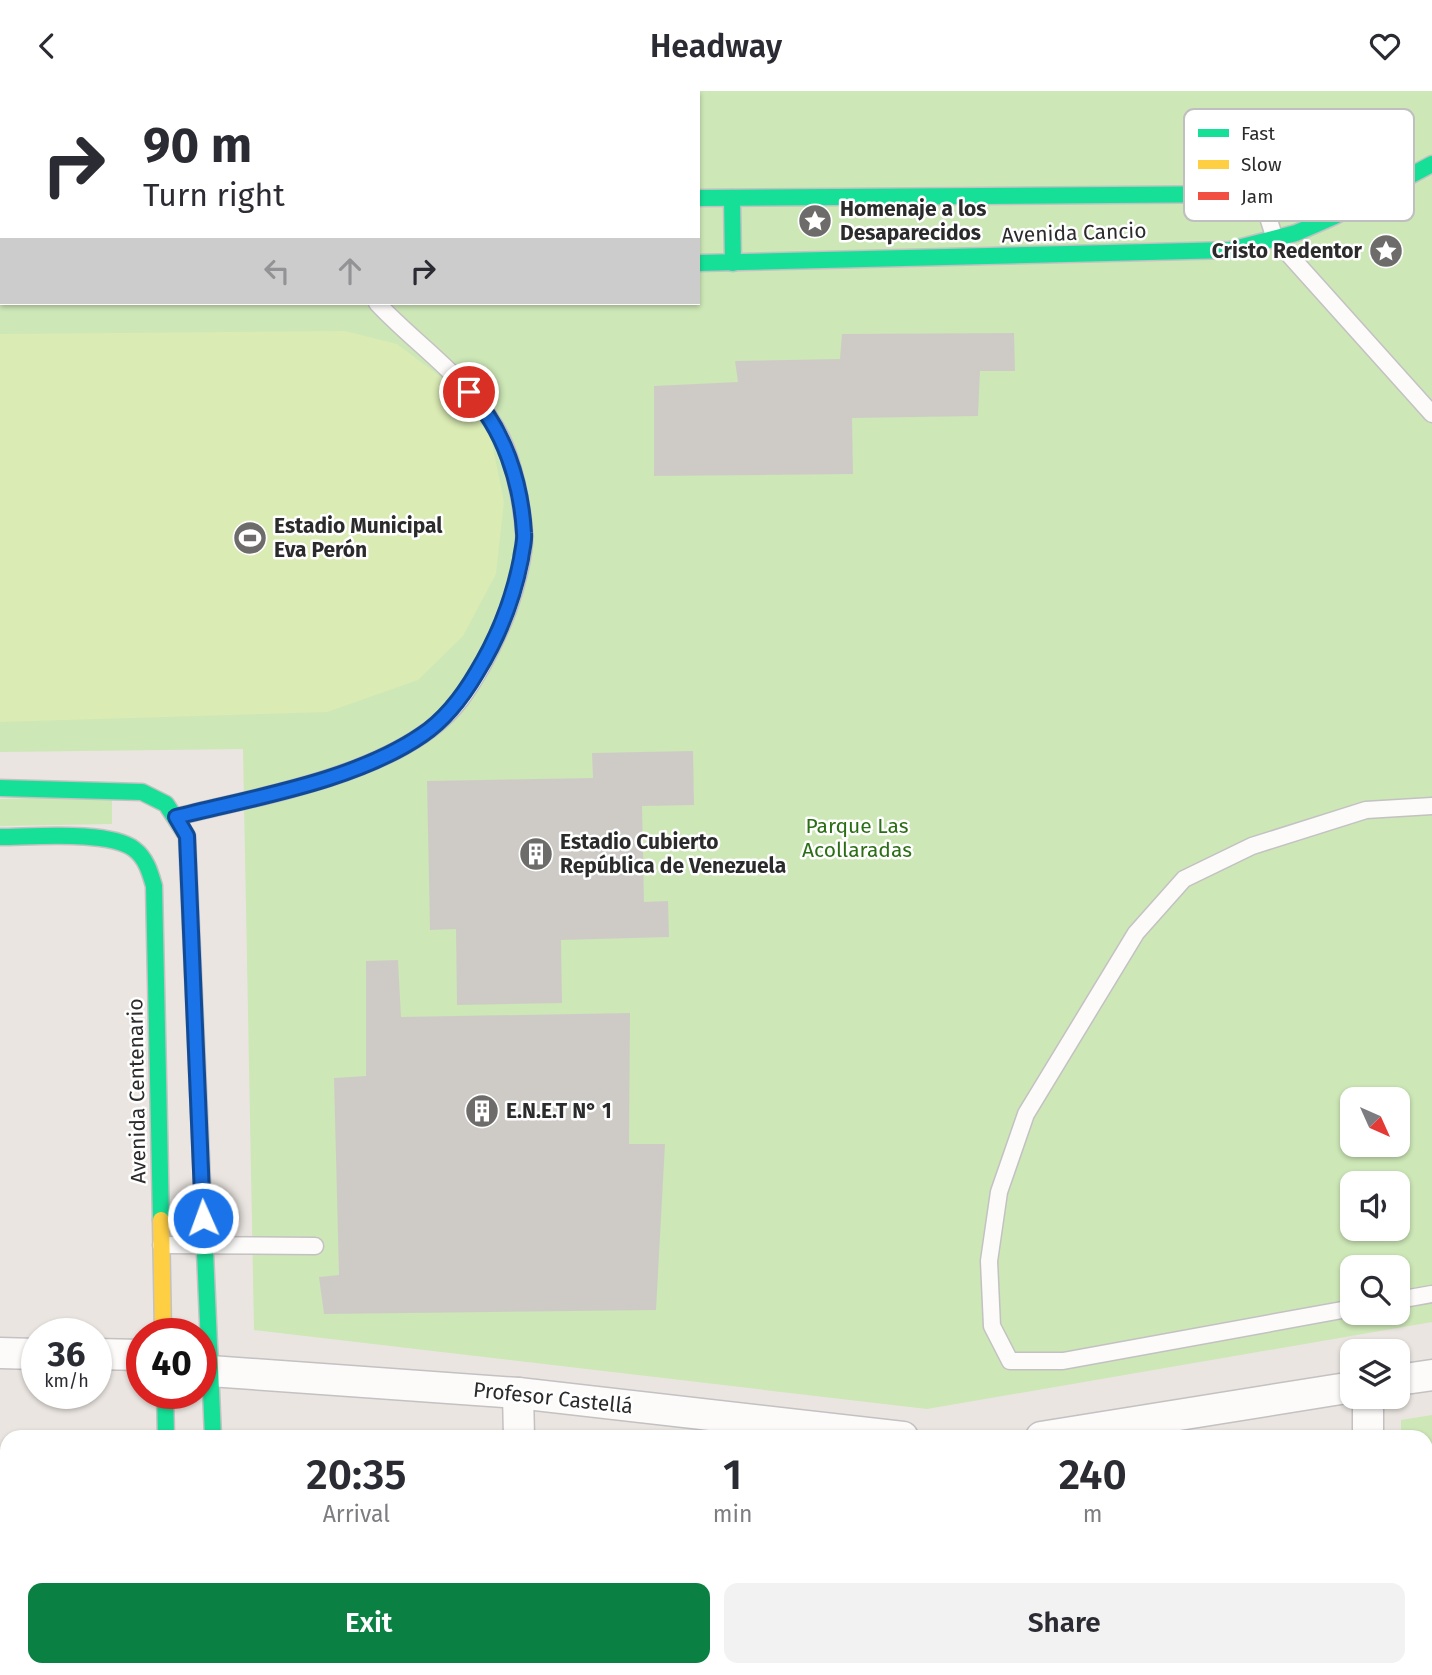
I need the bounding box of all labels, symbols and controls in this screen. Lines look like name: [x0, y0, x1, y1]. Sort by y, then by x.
icon: back: [28, 27, 66, 65]
text: Headway: [650, 27, 782, 65]
icon: heart: [1366, 27, 1404, 65]
legend: [1184, 109, 1414, 221]
text: 90 m: [143, 116, 252, 175]
icon: right: [28, 119, 119, 210]
text: Fast: [1241, 122, 1275, 145]
text: Slow: [1241, 153, 1282, 176]
text: Turn right: [143, 176, 285, 214]
text: Jam: [1241, 185, 1273, 208]
place label: Homenaje a los Desaparecidos: [840, 196, 987, 246]
place icon: Homenaje a los Desaparecidos: [796, 202, 834, 240]
street label: Avenida Cancio: [1001, 217, 1147, 249]
place icon: Cristo Redentor: [1367, 232, 1405, 270]
place label: Cristo Redentor: [1212, 238, 1363, 264]
icon: left: [258, 252, 296, 290]
icon: ahead: [331, 252, 369, 290]
icon: right: [404, 252, 442, 290]
pin: [439, 362, 499, 422]
icon: arrive: [450, 373, 488, 411]
place label: Estadio Municipal Eva Perón: [274, 513, 443, 563]
sports icon: Estadio Municipal Eva Perón: [231, 519, 269, 557]
park label: Parque Las Acollaradas: [802, 813, 912, 863]
place label: Estadio Cubierto República de Venezuela: [560, 829, 786, 879]
building icon: Estadio Cubierto República de Venezuela: [517, 835, 555, 873]
street label: Avenida Centenario: [122, 998, 152, 1184]
north arrow: [1340, 1087, 1410, 1157]
map controls: [1340, 1087, 1410, 1409]
building icon: E.N.E.T N° 1: [463, 1092, 501, 1130]
place label: E.N.E.T N° 1: [506, 1098, 612, 1124]
button: sound: [1340, 1171, 1410, 1241]
position arrow: [166, 1181, 240, 1255]
button: search: [1340, 1255, 1410, 1325]
speed limit sign: 40: [126, 1318, 217, 1409]
text: 36: [48, 1333, 85, 1375]
button: layers: [1340, 1339, 1410, 1409]
text: km/h: [44, 1370, 89, 1392]
street label: Profesor Castellá: [472, 1377, 634, 1419]
text: 20:35: [306, 1450, 407, 1500]
text: 1: [723, 1450, 742, 1500]
text: 240: [1059, 1450, 1127, 1500]
text: Arrival: [323, 1500, 390, 1528]
text: min: [713, 1500, 752, 1528]
text: m: [1083, 1500, 1103, 1528]
button: Exit: [28, 1583, 710, 1663]
button: Share: [724, 1583, 1405, 1663]

